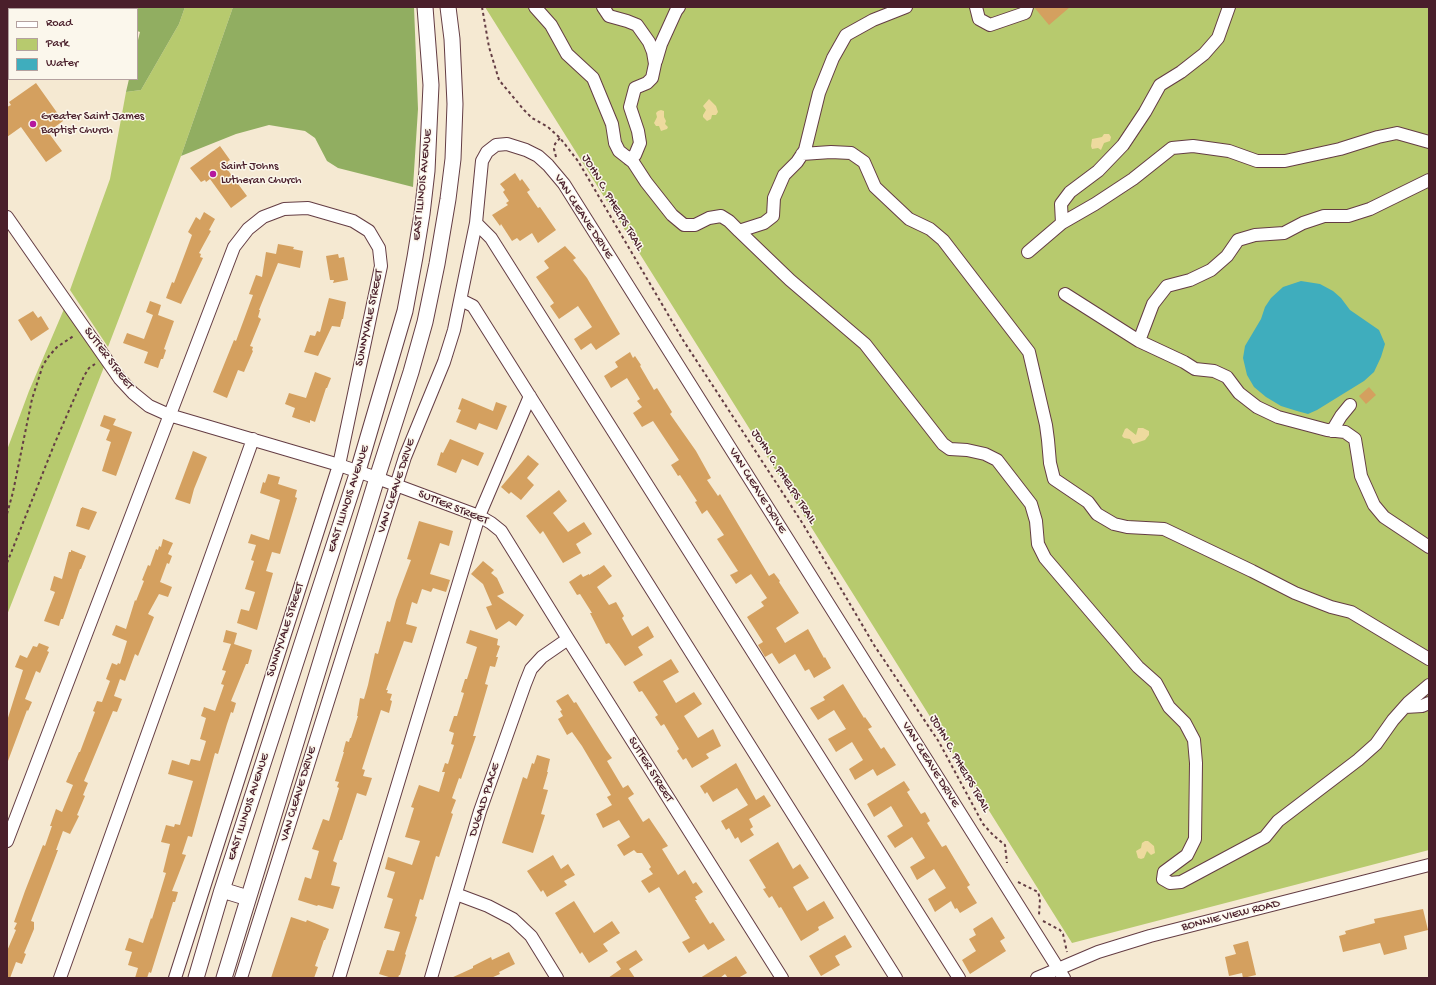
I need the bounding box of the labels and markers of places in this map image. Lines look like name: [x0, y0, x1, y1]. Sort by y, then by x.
place label: Greater Saint James Baptist Church: [41, 110, 144, 138]
marker: Greater Saint James Baptist Church: [28, 119, 38, 129]
place label: Saint Johns Lutheran Church: [221, 160, 301, 188]
marker: Saint Johns Lutheran Church: [208, 169, 218, 179]

